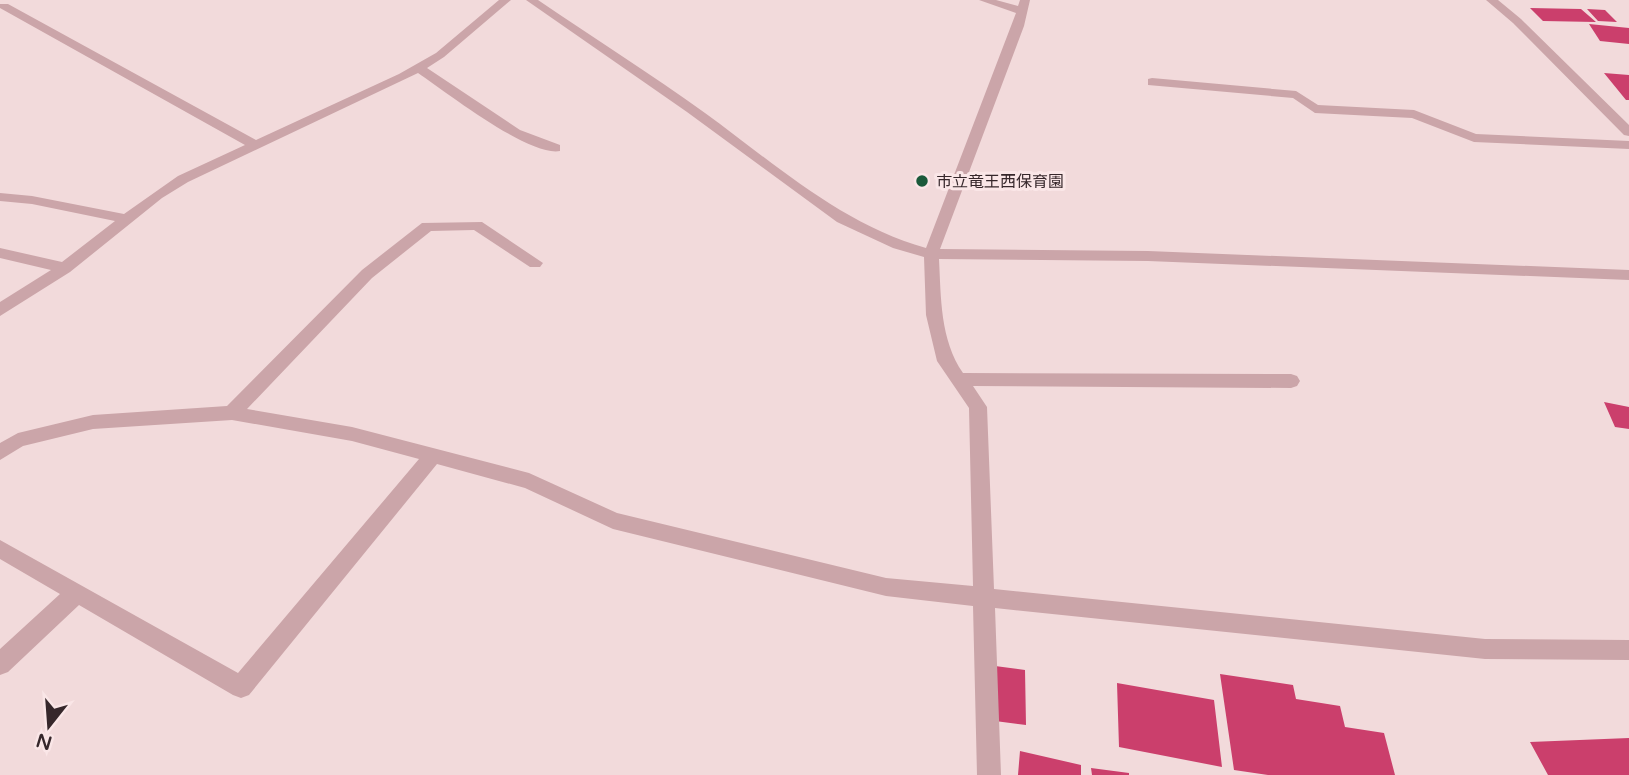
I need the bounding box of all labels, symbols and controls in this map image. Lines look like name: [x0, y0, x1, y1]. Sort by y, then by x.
place label: 市立竜王西保育園: [936, 172, 1064, 192]
marker: 市立竜王西保育園: [914, 173, 930, 189]
north arrow: [14, 691, 84, 761]
text: N: [34, 729, 55, 754]

